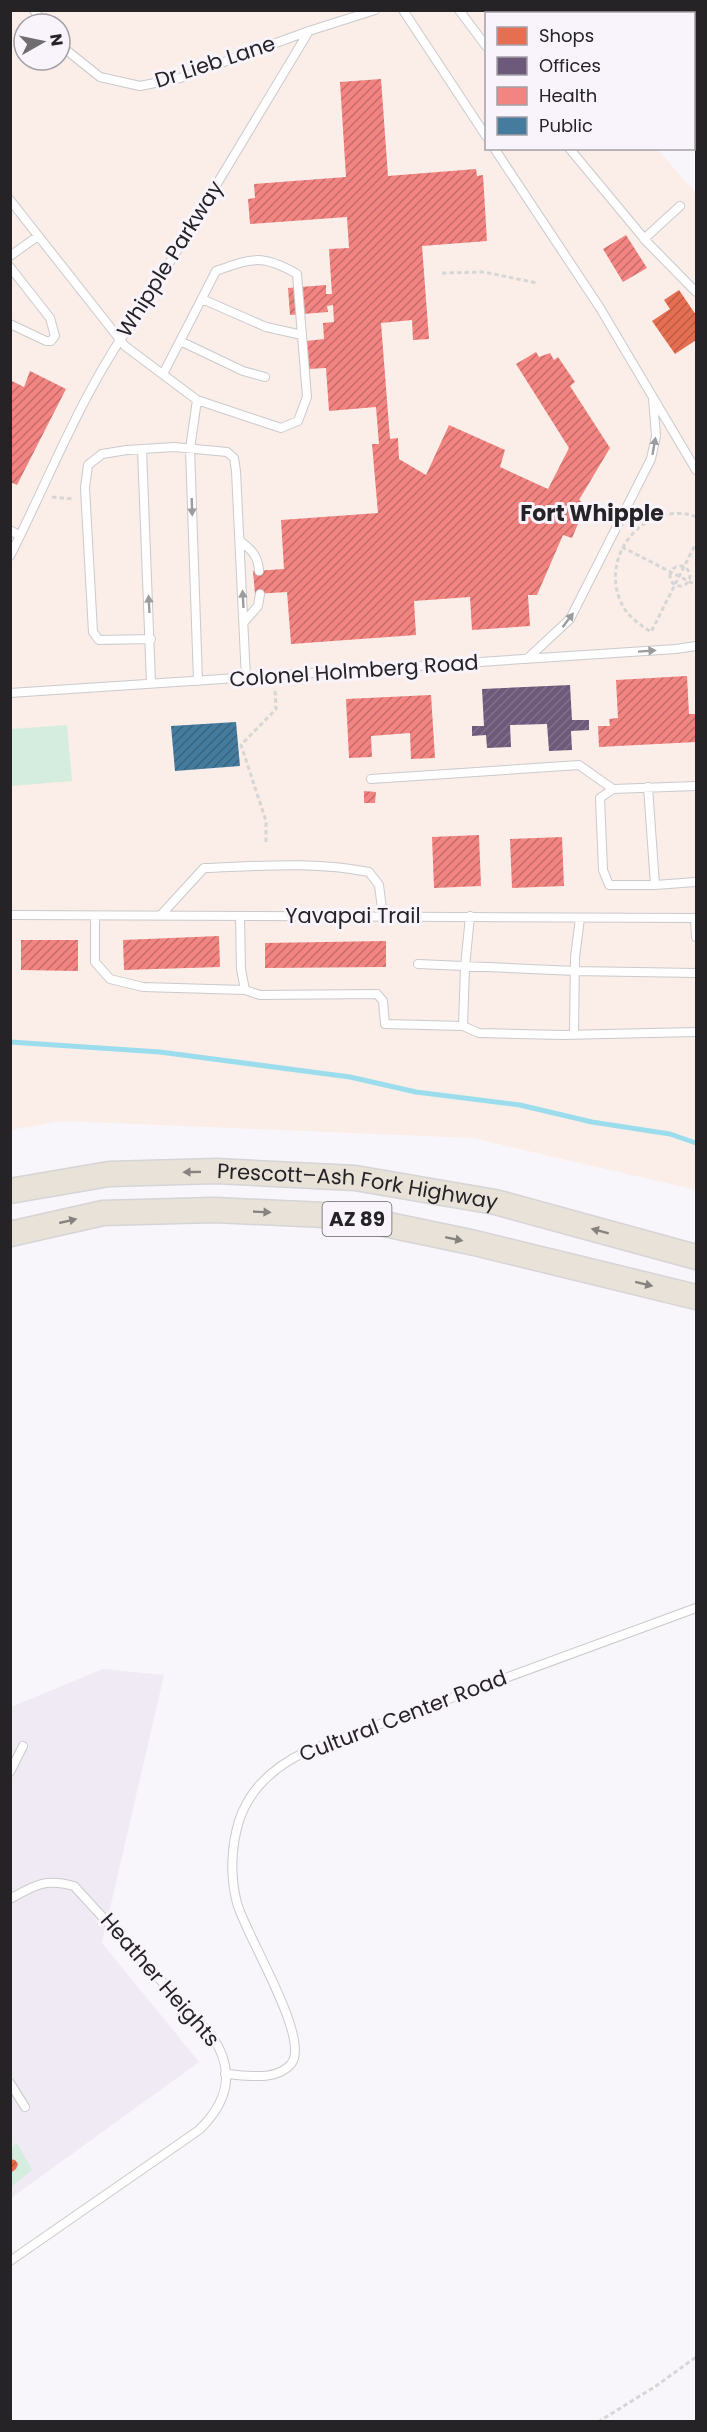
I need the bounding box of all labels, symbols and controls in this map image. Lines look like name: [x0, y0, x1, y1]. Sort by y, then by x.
north arrow: [12, 12, 72, 72]
legend: [485, 12, 695, 150]
text: Shops: [539, 23, 594, 48]
street label: Dr Lieb Lane: [151, 28, 279, 95]
text: N: [44, 32, 69, 47]
text: Offices: [539, 53, 601, 78]
text: Health: [539, 83, 597, 108]
text: Public: [539, 113, 593, 138]
street label: Whipple Parkway: [110, 175, 230, 343]
one-way arrow: [650, 436, 659, 455]
one-way arrow: [187, 498, 196, 517]
district label: Fort Whipple: [520, 498, 664, 529]
one-way arrow: [238, 590, 247, 609]
one-way arrow: [145, 594, 154, 613]
one-way arrow: [562, 612, 574, 628]
street label: Colonel Holmberg Road: [228, 647, 480, 694]
one-way arrow: [638, 647, 657, 656]
street label: Yavapai Trail: [285, 901, 421, 930]
street label: Prescott–Ash Fork Highway: [216, 1156, 500, 1216]
one-way arrow: [182, 1167, 201, 1177]
road number: AZ 89: [322, 1202, 392, 1236]
one-way arrow: [252, 1208, 271, 1217]
one-way arrow: [58, 1216, 77, 1225]
one-way arrow: [590, 1225, 609, 1235]
one-way arrow: [445, 1235, 464, 1244]
one-way arrow: [635, 1280, 653, 1290]
street label: Cultural Center Road: [295, 1663, 511, 1769]
street label: Heather Heights: [94, 1907, 227, 2053]

